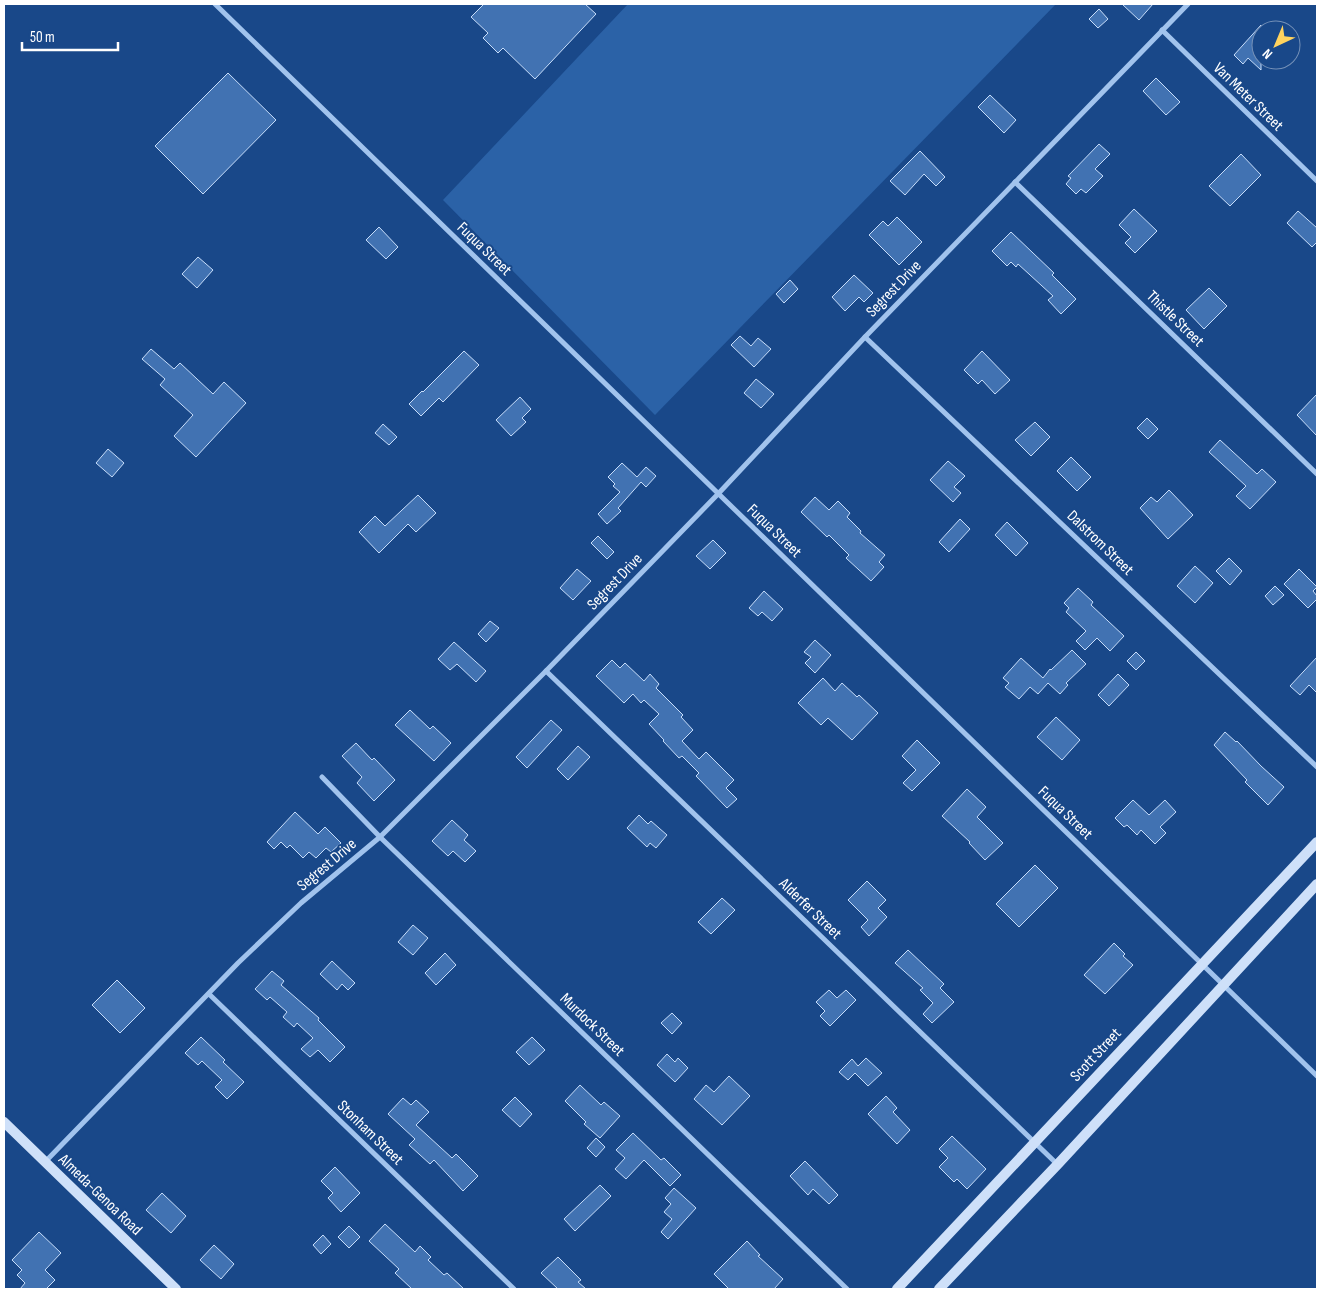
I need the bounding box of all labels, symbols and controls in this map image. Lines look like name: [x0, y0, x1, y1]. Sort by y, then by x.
scale bar: [22, 20, 119, 52]
north arrow: [1251, 20, 1301, 70]
text: 50 m: [30, 28, 55, 47]
text: N: [1259, 45, 1276, 63]
street label: Van Meter Street: [1209, 59, 1287, 135]
street label: Fuqua Street: [453, 218, 515, 280]
street label: Segrest Drive: [862, 257, 926, 321]
street label: Thistle Street: [1142, 287, 1208, 351]
street label: Fuqua Street: [743, 500, 805, 562]
street label: Dalstrom Street: [1063, 507, 1137, 579]
street label: Segrest Drive: [583, 550, 647, 614]
street label: Fuqua Street: [1034, 782, 1096, 844]
street label: Segrest Drive: [293, 835, 361, 895]
street label: Alderfer Street: [774, 874, 845, 944]
street label: Murdock Street: [556, 989, 628, 1061]
street label: Scott Street: [1067, 1024, 1125, 1086]
street label: Stonham Street: [333, 1097, 407, 1169]
street label: Almeda-Genoa Road: [54, 1150, 146, 1240]

